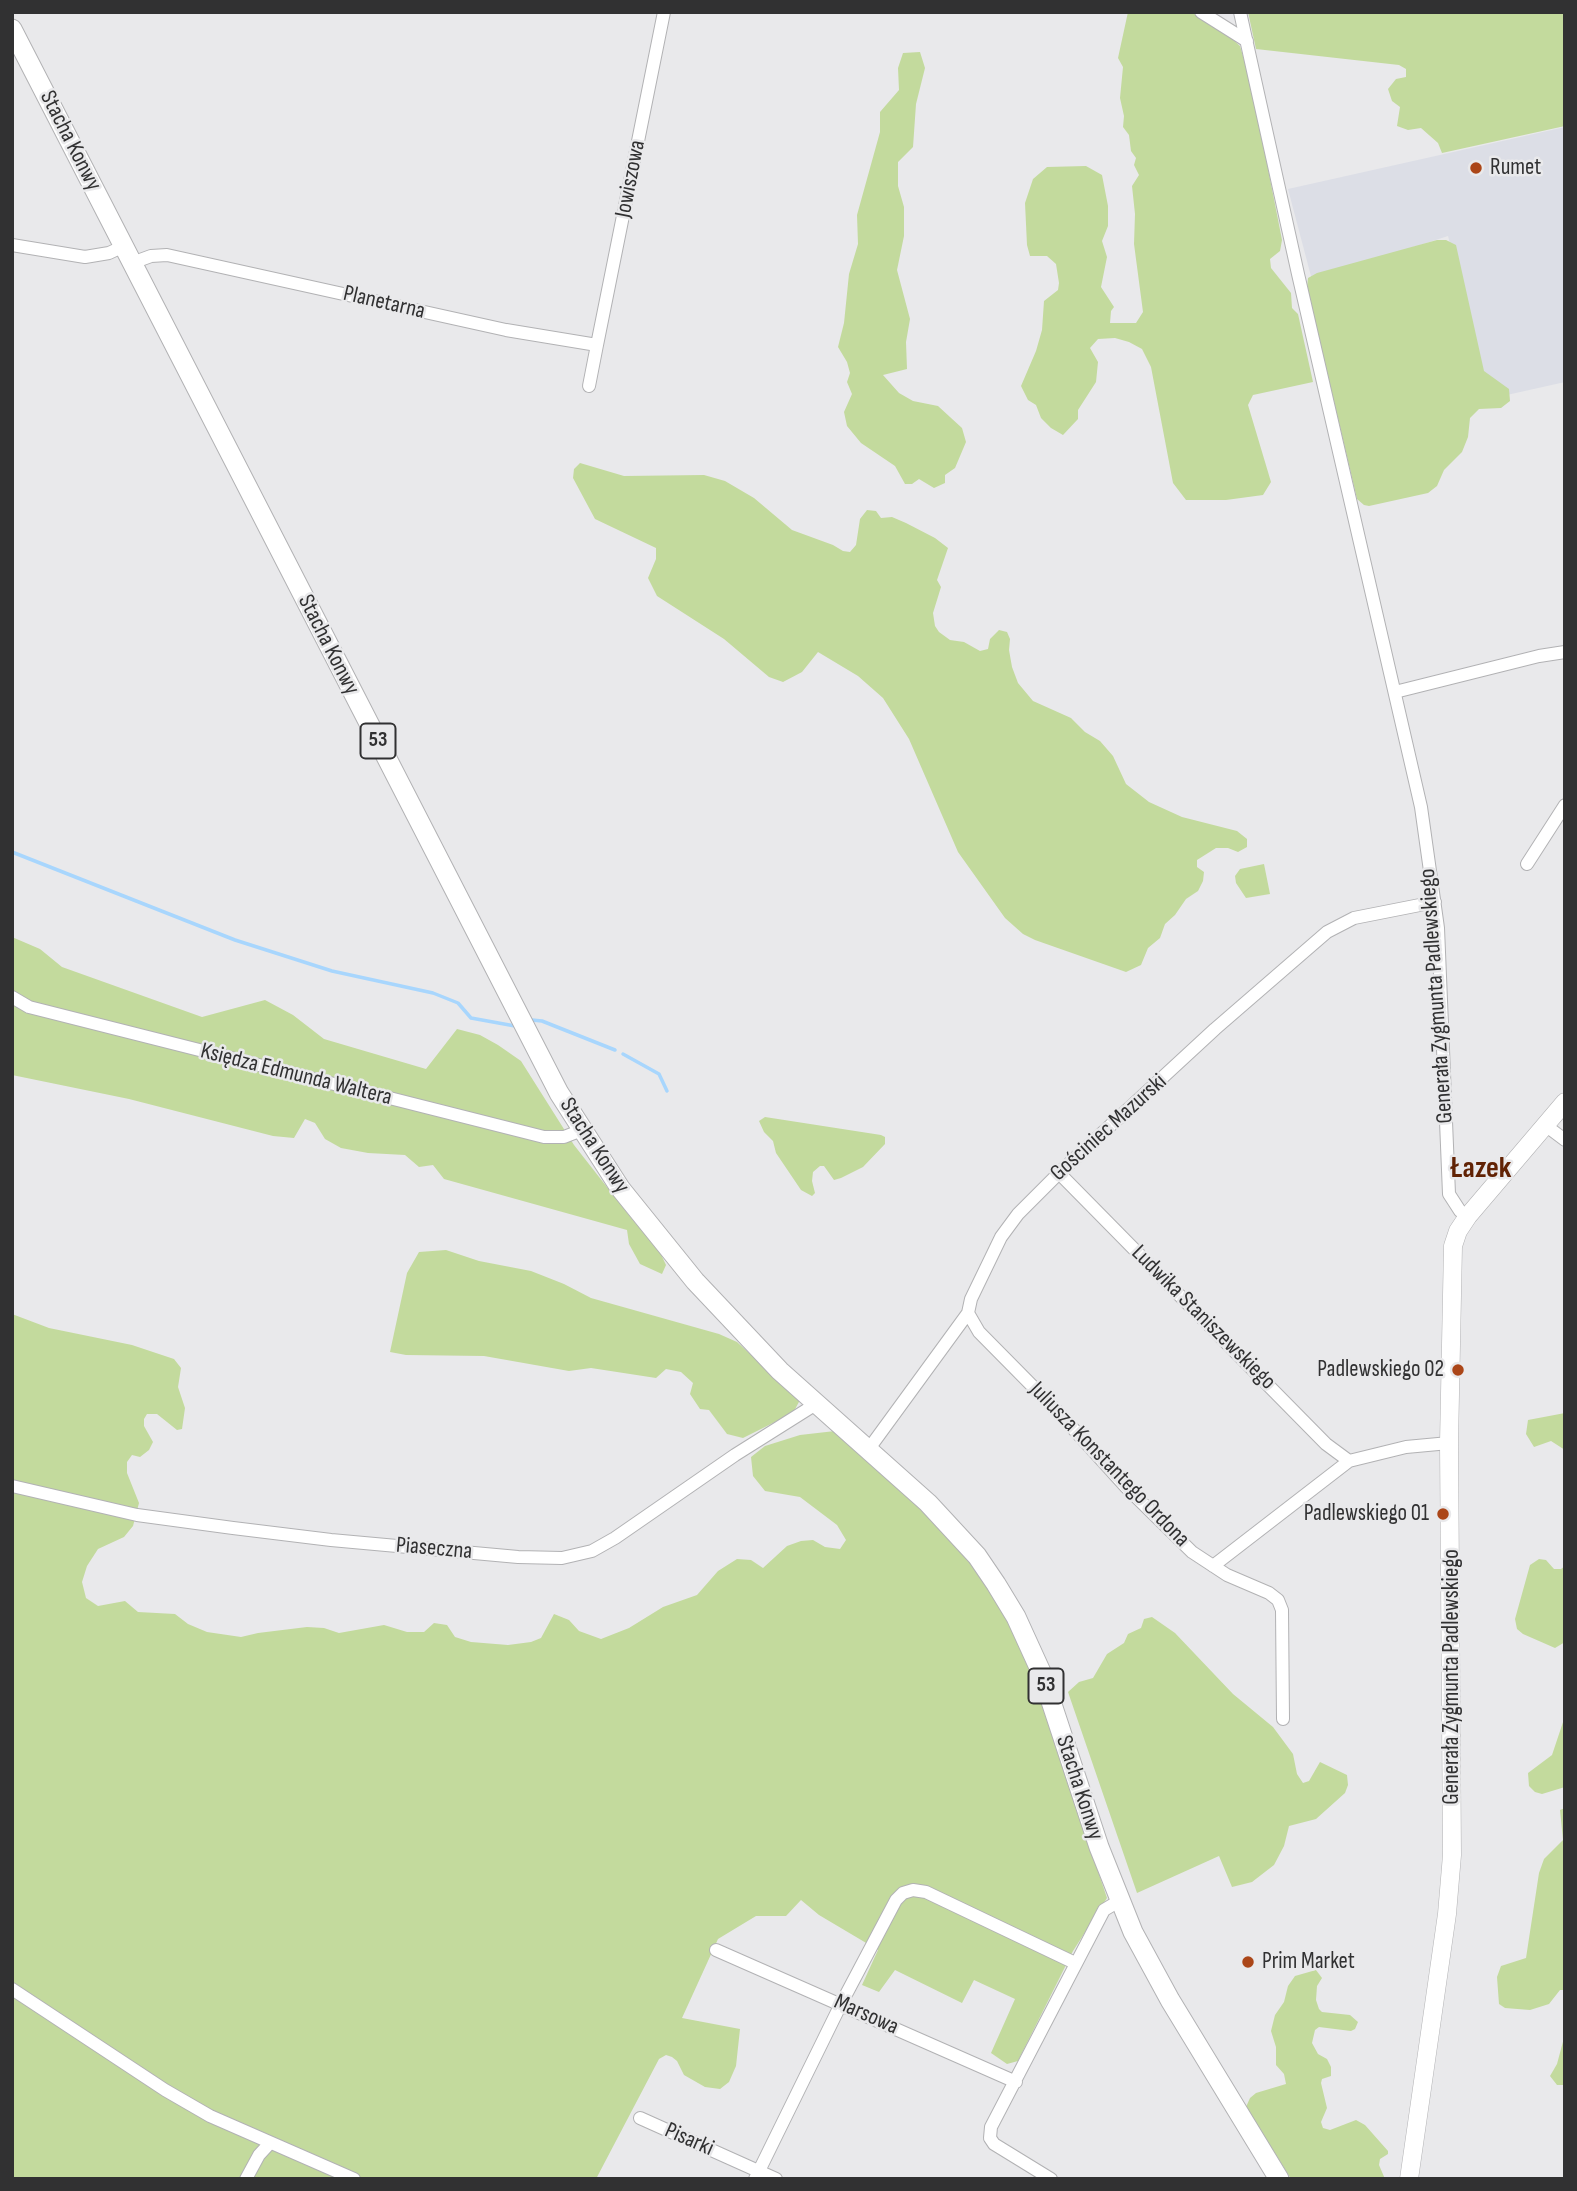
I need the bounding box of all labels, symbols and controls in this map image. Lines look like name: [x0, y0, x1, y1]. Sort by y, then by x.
street label: Stacha Konwy: [33, 86, 107, 196]
street label: Jowiszowa: [610, 138, 652, 220]
place label: Rumet: [1490, 154, 1541, 182]
marker: Rumet: [1468, 160, 1484, 176]
street label: Planetarna: [341, 280, 427, 326]
street label: Stacha Konwy: [291, 590, 365, 700]
road number: 53: [360, 724, 396, 758]
street label: Generała Zygmunta Padlewskiego: [1414, 868, 1460, 1124]
street label: Księdza Edmunda Waltera: [197, 1038, 395, 1112]
street label: Gościniec Mazurski: [1045, 1069, 1173, 1187]
street label: Stacha Konwy: [553, 1093, 635, 1199]
district label: Łazek: [1451, 1151, 1511, 1187]
street label: Ludwika Staniszewskiego: [1125, 1240, 1281, 1396]
place label: Padlewskiego 02: [1317, 1356, 1444, 1384]
marker: Padlewskiego 02: [1450, 1362, 1466, 1378]
street label: Juliusza Konstantego Ordona: [1023, 1377, 1195, 1553]
place label: Padlewskiego 01: [1304, 1500, 1429, 1528]
marker: Padlewskiego 01: [1435, 1506, 1451, 1522]
street label: Piaseczna: [395, 1532, 473, 1566]
street label: Generała Zygmunta Padlewskiego: [1438, 1549, 1466, 1805]
road number: 53: [1028, 1668, 1064, 1704]
street label: Stacha Konwy: [1049, 1732, 1109, 1844]
place label: Prim Market: [1262, 1948, 1355, 1976]
marker: Prim Market: [1240, 1954, 1256, 1970]
street label: Marsowa: [829, 1989, 903, 2041]
street label: Pisarki: [660, 2117, 718, 2163]

